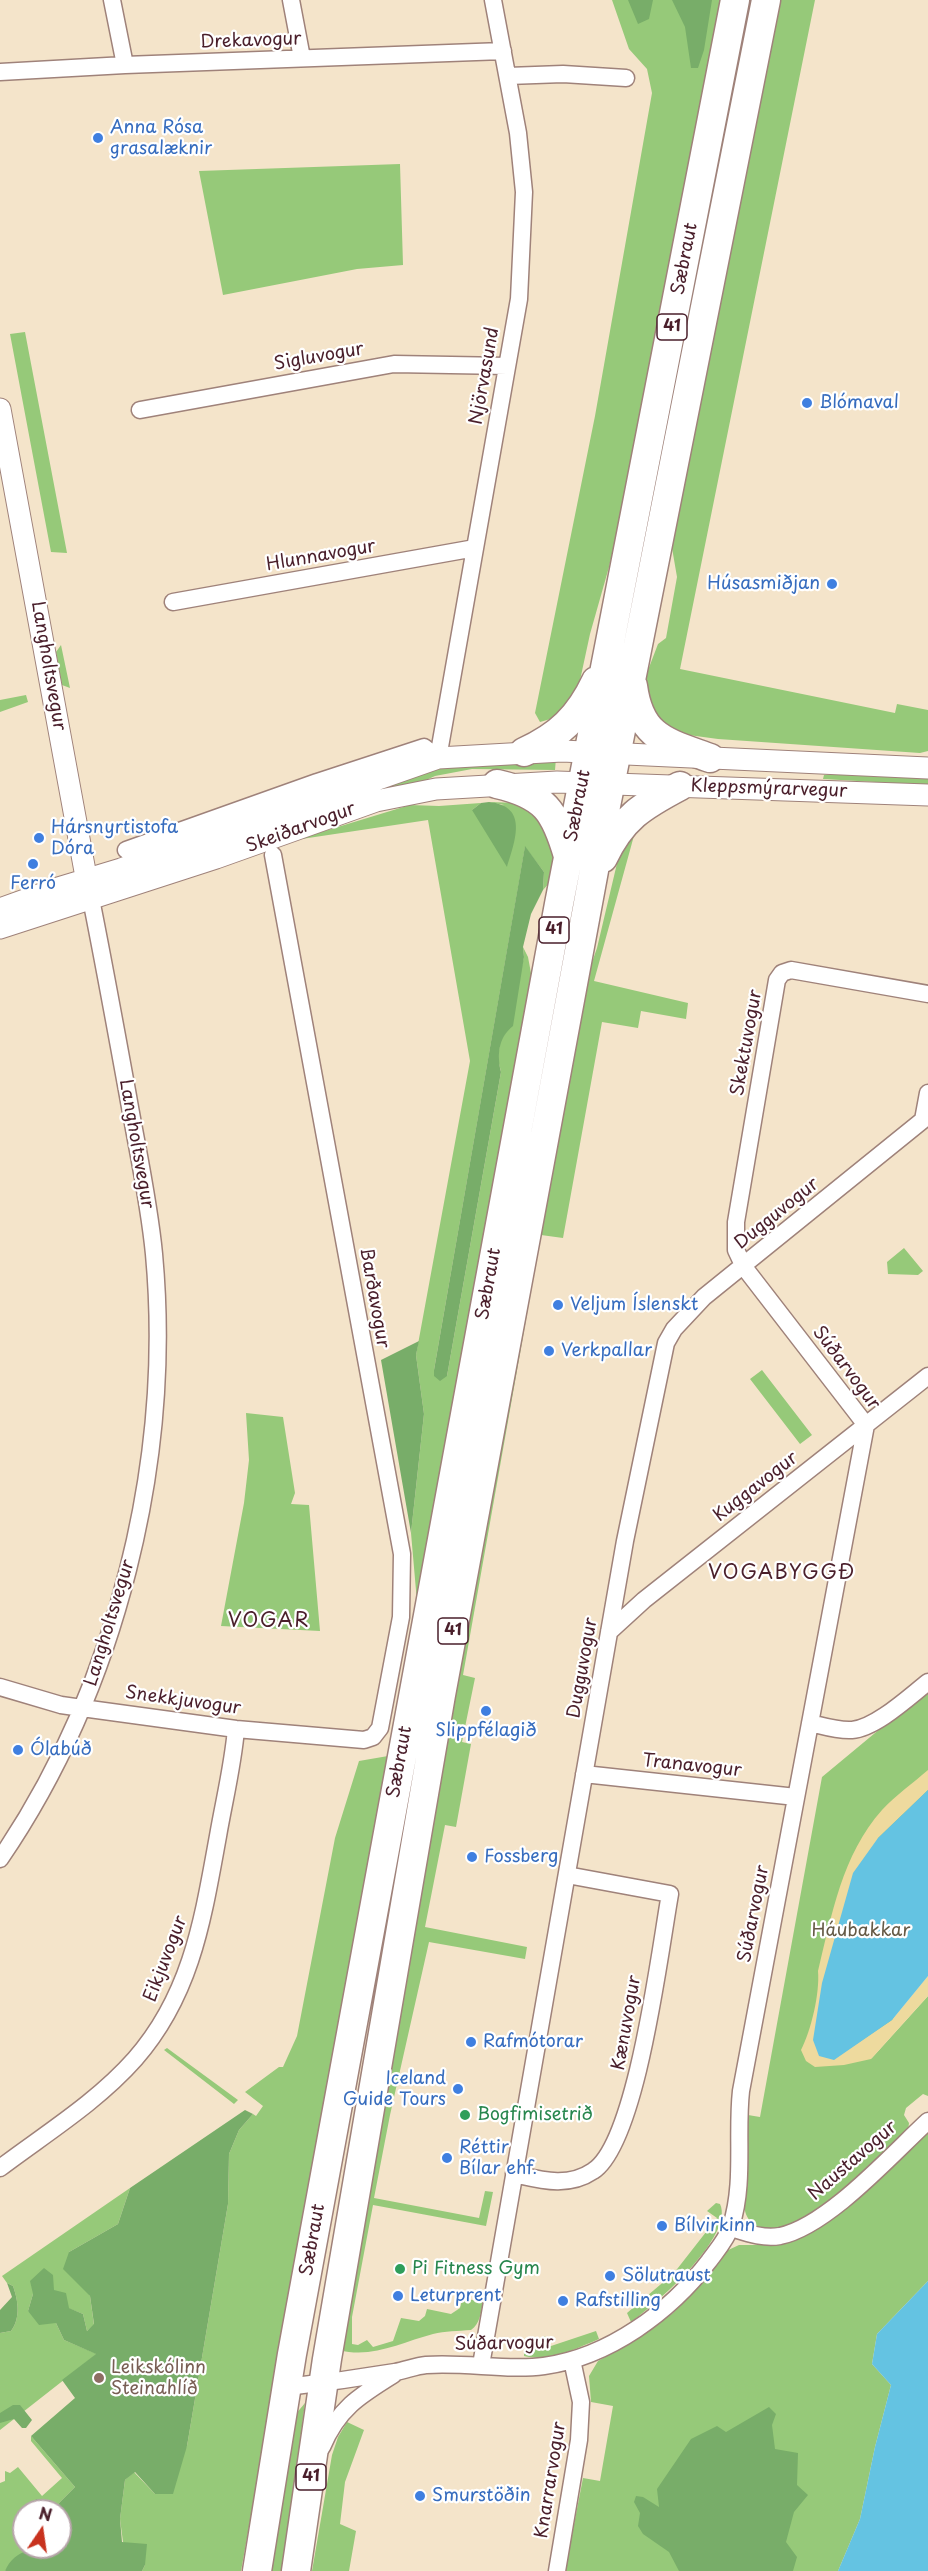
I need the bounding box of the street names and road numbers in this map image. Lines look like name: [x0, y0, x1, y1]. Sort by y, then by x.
street label: Drekavogur: [200, 28, 302, 54]
street label: Sæbraut: [667, 221, 703, 297]
road number: 41: [657, 314, 687, 340]
street label: Njörvasund: [466, 326, 504, 426]
street label: Sigluvogur: [272, 338, 366, 376]
street label: Hlunnavogur: [265, 536, 377, 576]
street label: Langholtsvegur: [26, 600, 70, 732]
street label: Sæbraut: [560, 768, 596, 844]
street label: Kleppsmýrarvegur: [690, 775, 848, 803]
street label: Skeiðarvogur: [243, 798, 359, 858]
road number: 41: [539, 917, 569, 943]
street label: Skektuvogur: [727, 988, 767, 1098]
street label: Langholtsvegur: [114, 1078, 158, 1210]
street label: Dugguvogur: [731, 1174, 823, 1254]
street label: Barðavogur: [355, 1246, 393, 1350]
street label: Sæbraut: [472, 1246, 506, 1322]
street label: Súðarvogur: [808, 1322, 884, 1414]
street label: Kuggavogur: [710, 1447, 802, 1527]
street label: Langholtsvegur: [80, 1557, 140, 1689]
street label: Dugguvogur: [564, 1616, 602, 1720]
road number: 41: [438, 1618, 468, 1644]
street label: Snekkjuvogur: [124, 1682, 242, 1720]
street label: Sæbraut: [383, 1724, 417, 1800]
street label: Tranavogur: [641, 1750, 743, 1782]
street label: Súðarvogur: [734, 1863, 774, 1965]
street label: Eikjuvogur: [140, 1913, 192, 2005]
street label: Kænuvogur: [608, 1974, 646, 2072]
street label: Naustavogur: [804, 2117, 902, 2205]
street label: Sæbraut: [296, 2202, 330, 2278]
street label: Súðarvogur: [454, 2332, 554, 2356]
street label: Knarrarvogur: [531, 2420, 571, 2540]
road number: 41: [296, 2464, 326, 2490]

